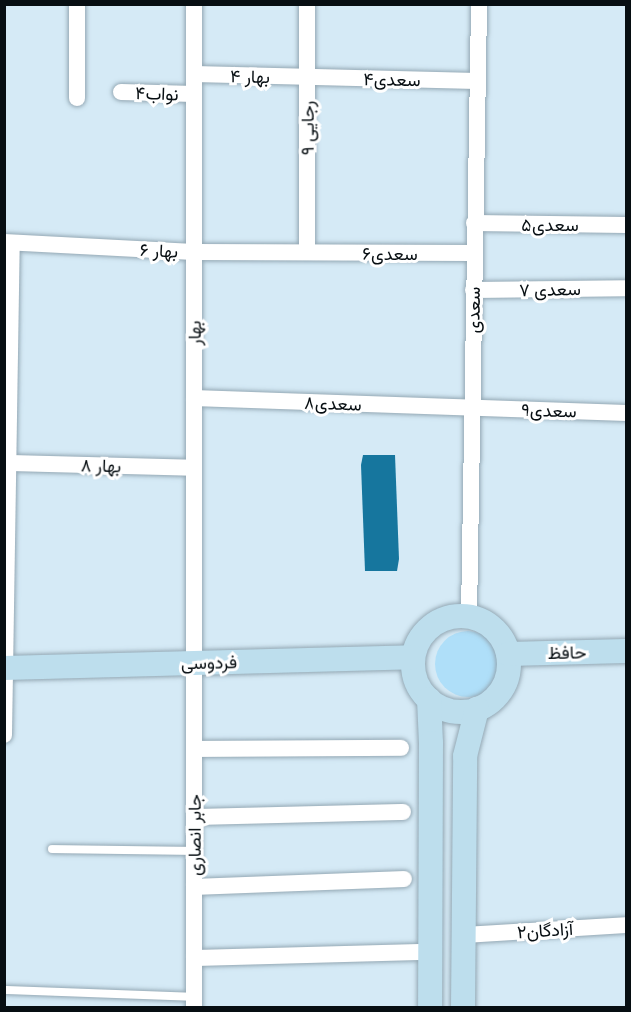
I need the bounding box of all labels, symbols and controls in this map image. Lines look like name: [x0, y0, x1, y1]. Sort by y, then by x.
street label: بهار ۴: [230, 65, 270, 87]
street label: سعدی۴: [363, 68, 421, 90]
street label: نواب۴: [135, 81, 179, 105]
street label: رجایی ۹: [296, 101, 318, 155]
street label: سعدی۵: [521, 213, 579, 235]
street label: بهار ۶: [139, 238, 179, 262]
street label: سعدی۶: [362, 242, 418, 264]
street label: سعدی ۷: [519, 278, 581, 300]
street label: سعدی: [462, 286, 484, 334]
street label: بهار: [183, 320, 205, 346]
street label: سعدی۸: [304, 391, 362, 415]
street label: سعدی۹: [521, 398, 577, 422]
street label: بهار ۸: [81, 454, 121, 476]
street label: حافظ: [547, 641, 587, 663]
street label: فردوسی: [181, 651, 237, 673]
street label: جابر انصاری: [183, 794, 205, 876]
street label: آزادگان۲: [516, 917, 574, 943]

